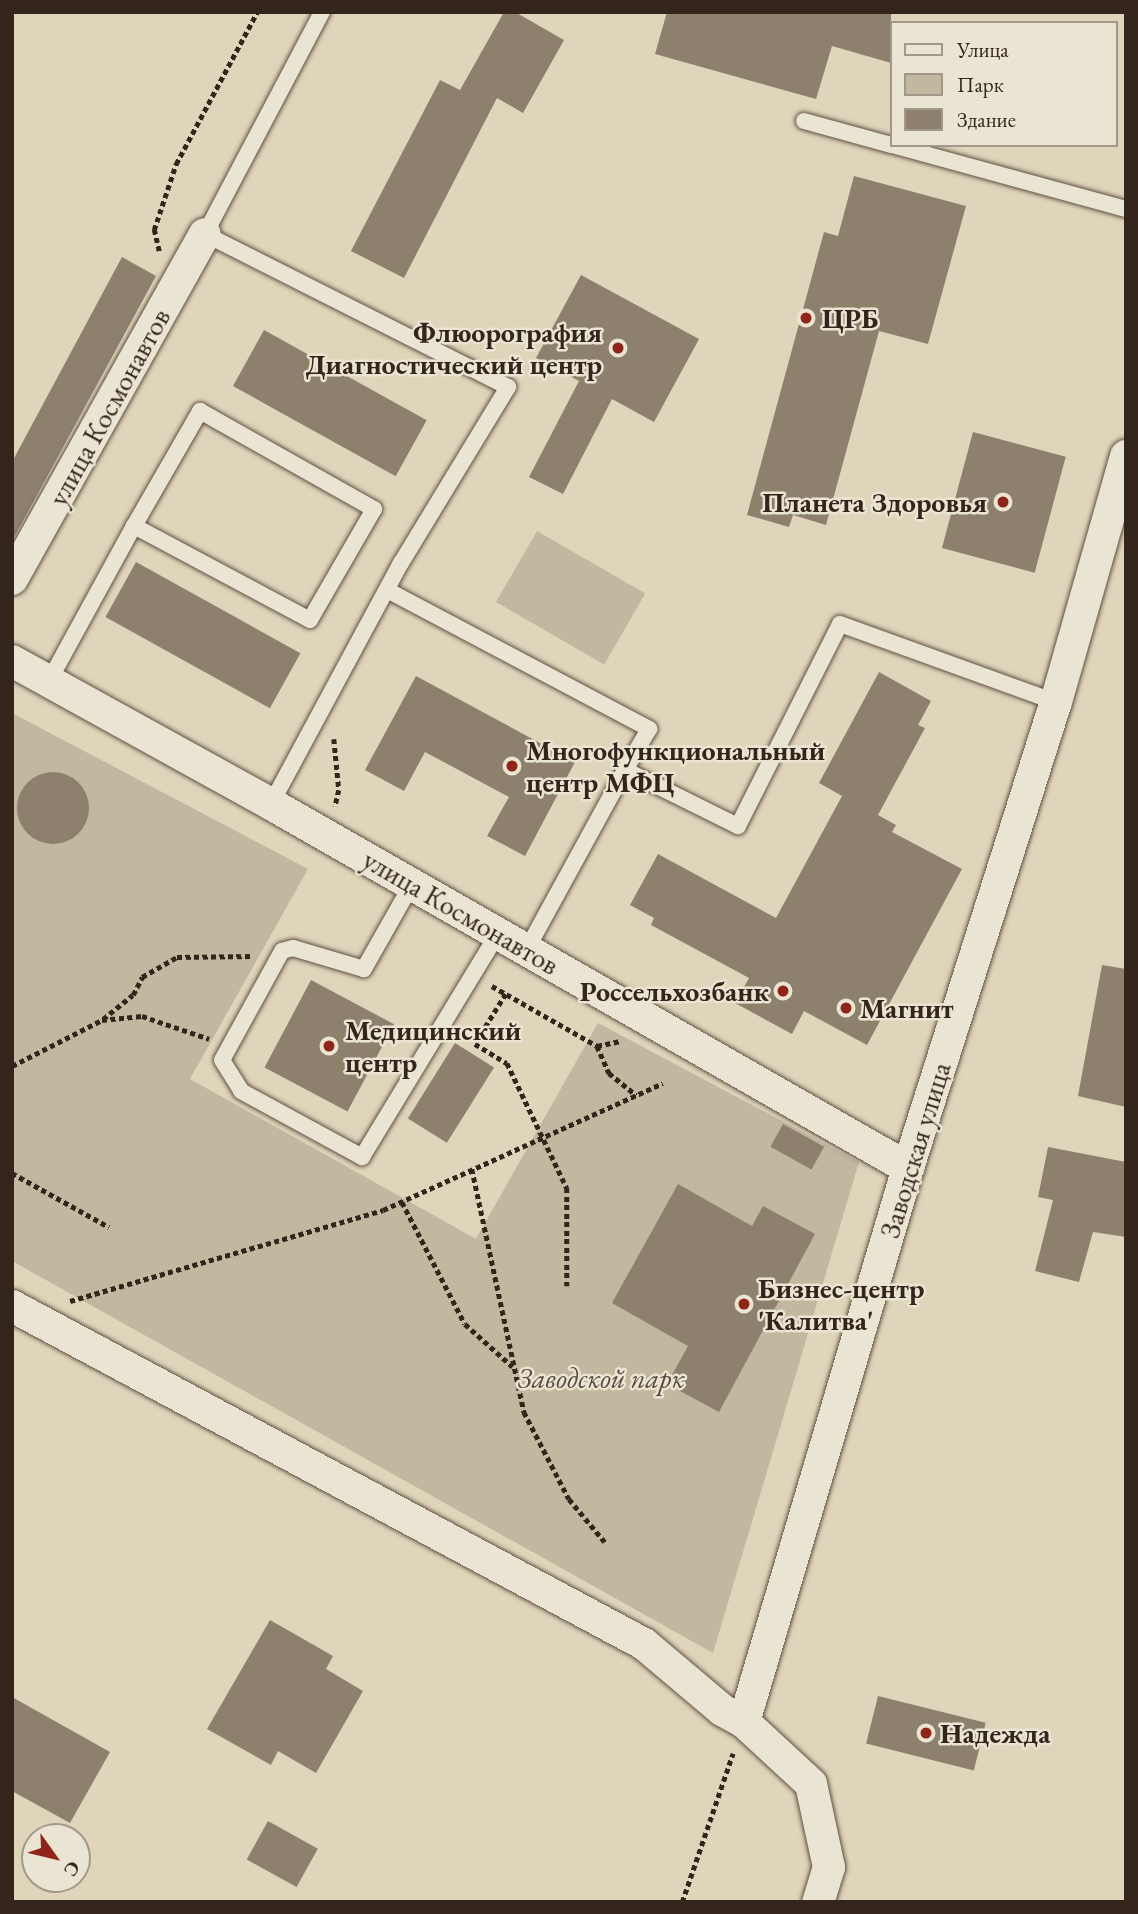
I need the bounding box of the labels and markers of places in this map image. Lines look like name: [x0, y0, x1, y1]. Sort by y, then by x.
place label: ЦРБ: [822, 301, 879, 335]
marker: ЦРБ: [796, 308, 816, 328]
place label: Флюорография Диагностический центр: [306, 315, 602, 381]
marker: Флюорография Диагностический центр: [608, 338, 628, 358]
place label: Планета Здоровья: [762, 485, 987, 519]
marker: Планета Здоровья: [993, 492, 1013, 512]
place label: Многофункциональный центр МФЦ: [526, 733, 825, 799]
marker: Многофункциональный центр МФЦ: [504, 758, 520, 774]
place label: Россельхозбанк: [580, 974, 769, 1008]
marker: Россельхозбанк: [775, 983, 791, 999]
place label: Магнит: [860, 991, 954, 1025]
marker: Магнит: [838, 1000, 854, 1016]
place label: Медицинский центр: [345, 1013, 521, 1079]
marker: Медицинский центр: [319, 1036, 339, 1056]
place label: Бизнес-центр 'Калитва': [758, 1271, 924, 1337]
marker: Бизнес-центр 'Калитва': [736, 1296, 752, 1312]
place label: Надежда: [940, 1716, 1051, 1750]
marker: Надежда: [918, 1725, 934, 1741]

